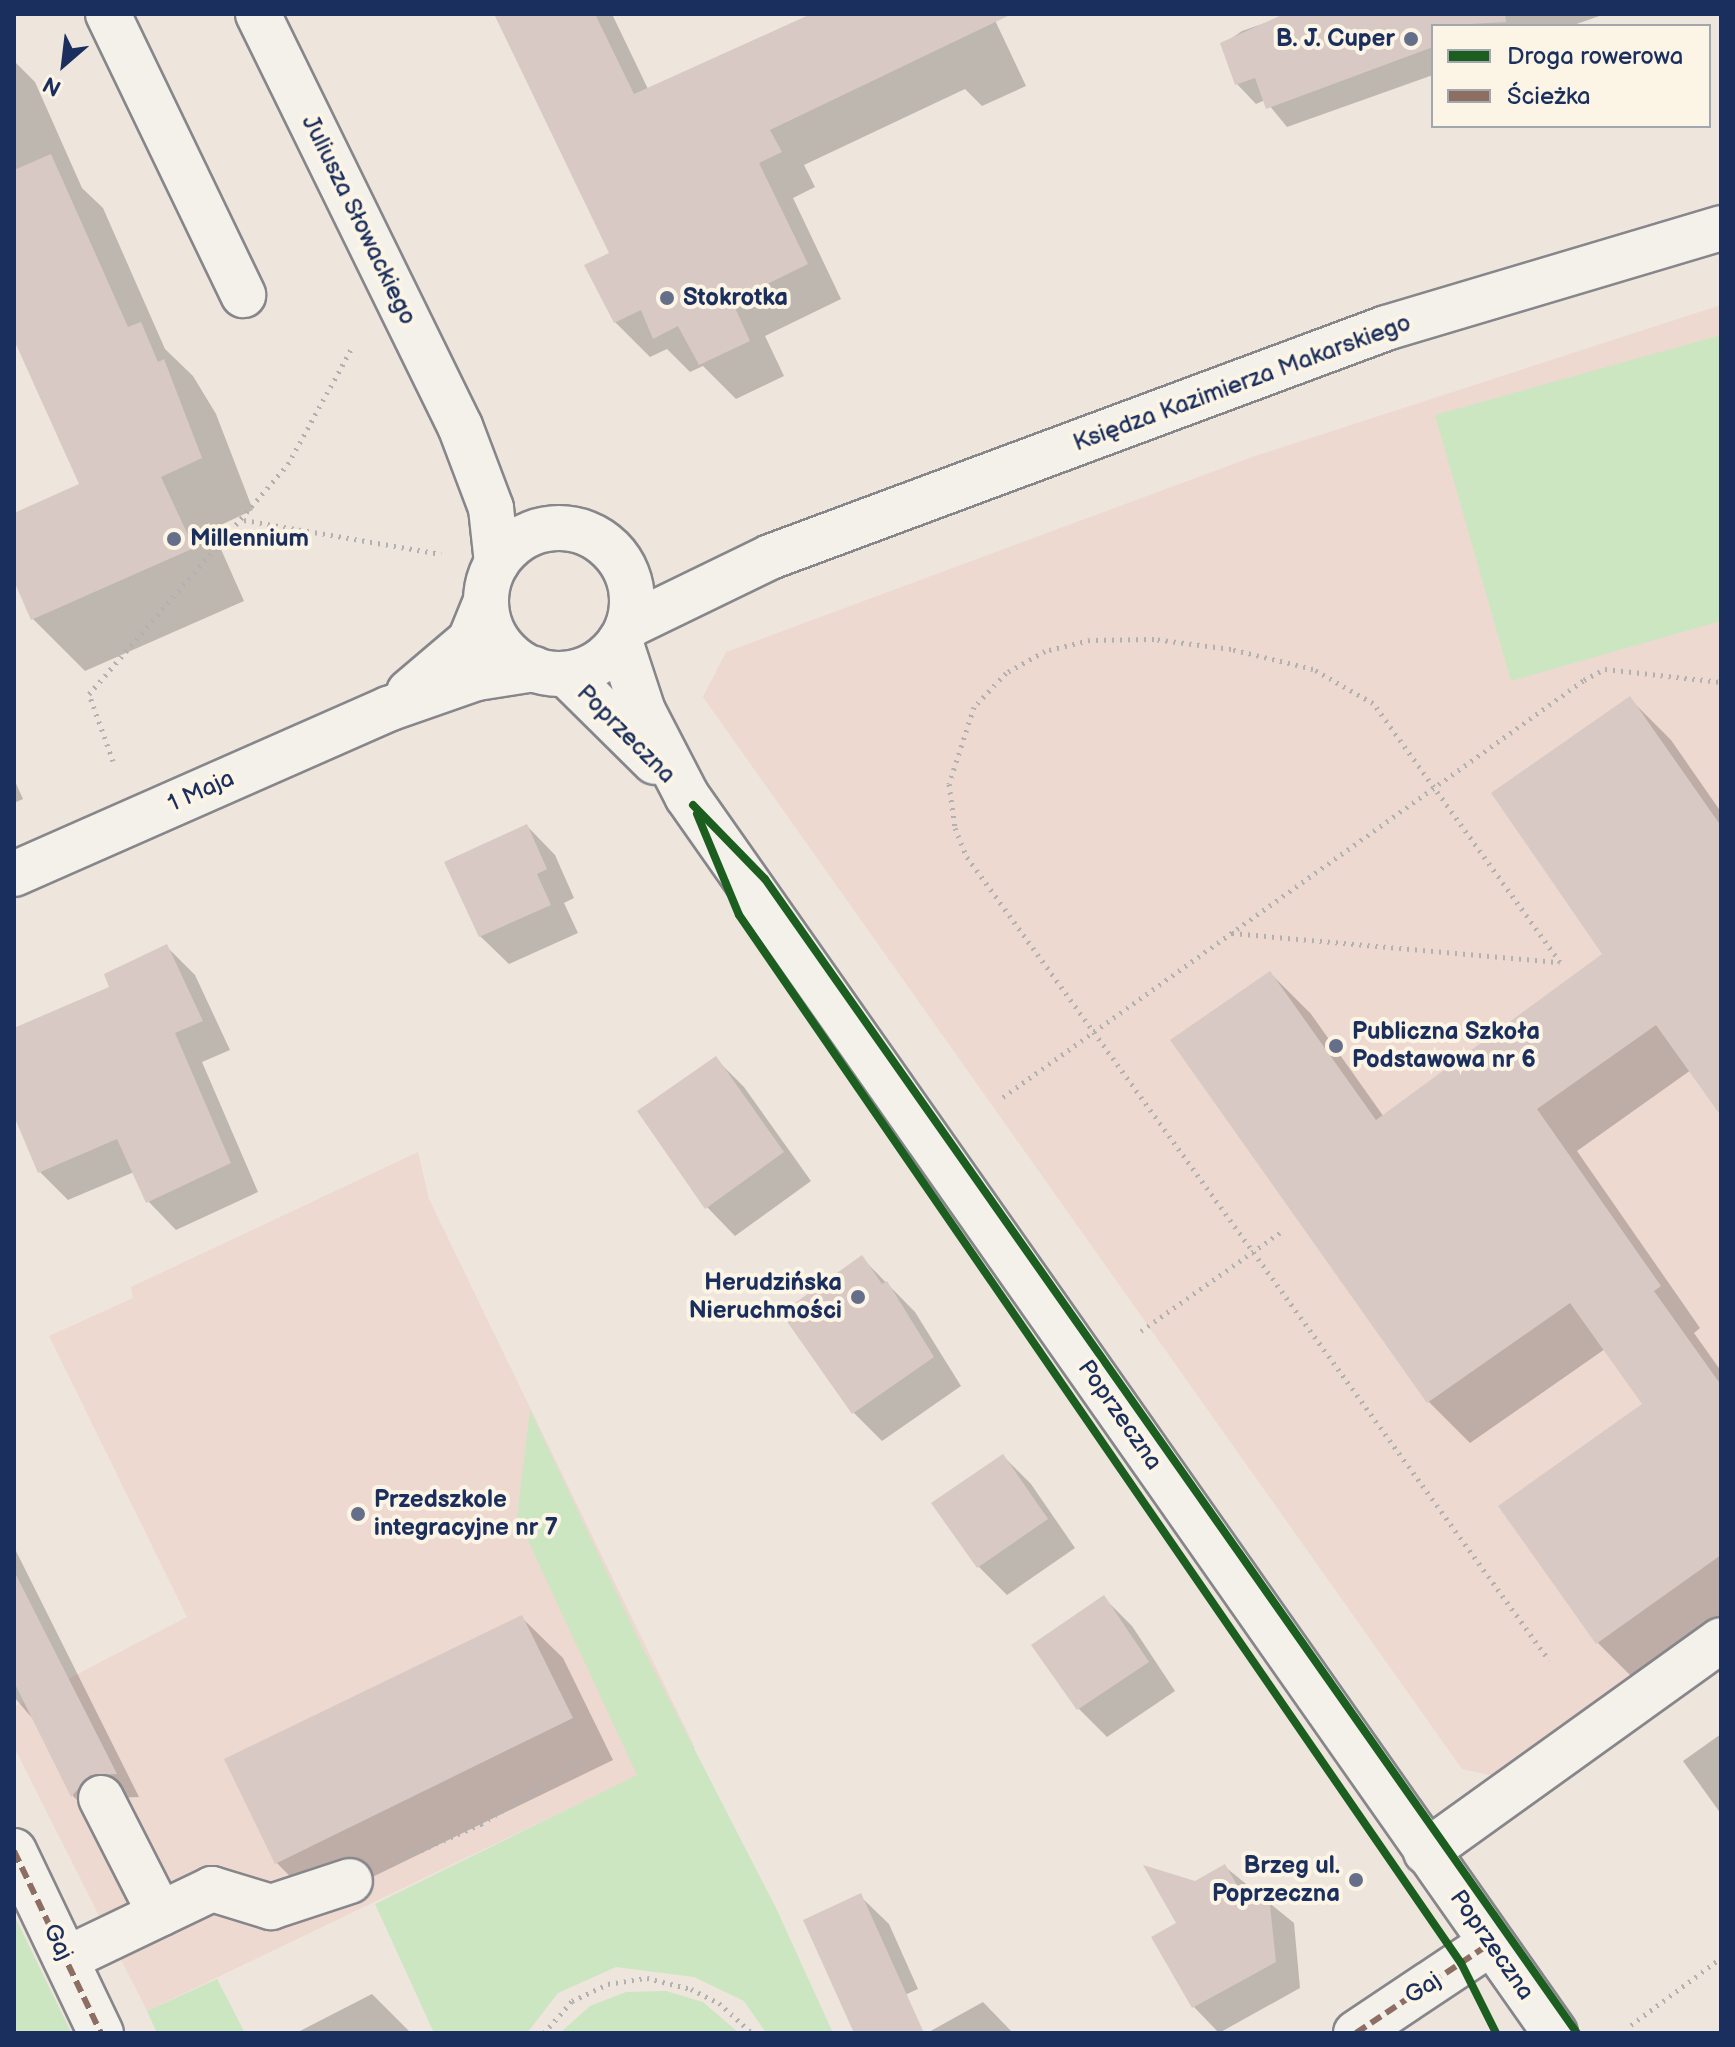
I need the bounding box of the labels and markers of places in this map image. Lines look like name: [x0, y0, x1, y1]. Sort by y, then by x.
place label: B. J. Cuper: [1276, 25, 1395, 53]
marker: B. J. Cuper: [1402, 30, 1420, 48]
place label: Stokrotka: [683, 284, 788, 312]
marker: Stokrotka: [658, 289, 676, 307]
place label: Millennium: [190, 525, 309, 553]
marker: Millennium: [165, 530, 183, 548]
place label: Publiczna Szkoła Podstawowa nr 6: [1352, 1018, 1540, 1074]
marker: Publiczna Szkoła Podstawowa nr 6: [1327, 1037, 1345, 1055]
place label: Herudzińska Nieruchmości: [689, 1269, 842, 1325]
marker: Herudzińska Nieruchmości: [849, 1288, 867, 1306]
place label: Przedszkole integracyjne nr 7: [374, 1486, 558, 1542]
marker: Przedszkole integracyjne nr 7: [349, 1505, 367, 1523]
place label: Brzeg ul. Poprzeczna: [1212, 1852, 1340, 1908]
marker: Brzeg ul. Poprzeczna: [1347, 1871, 1365, 1889]

